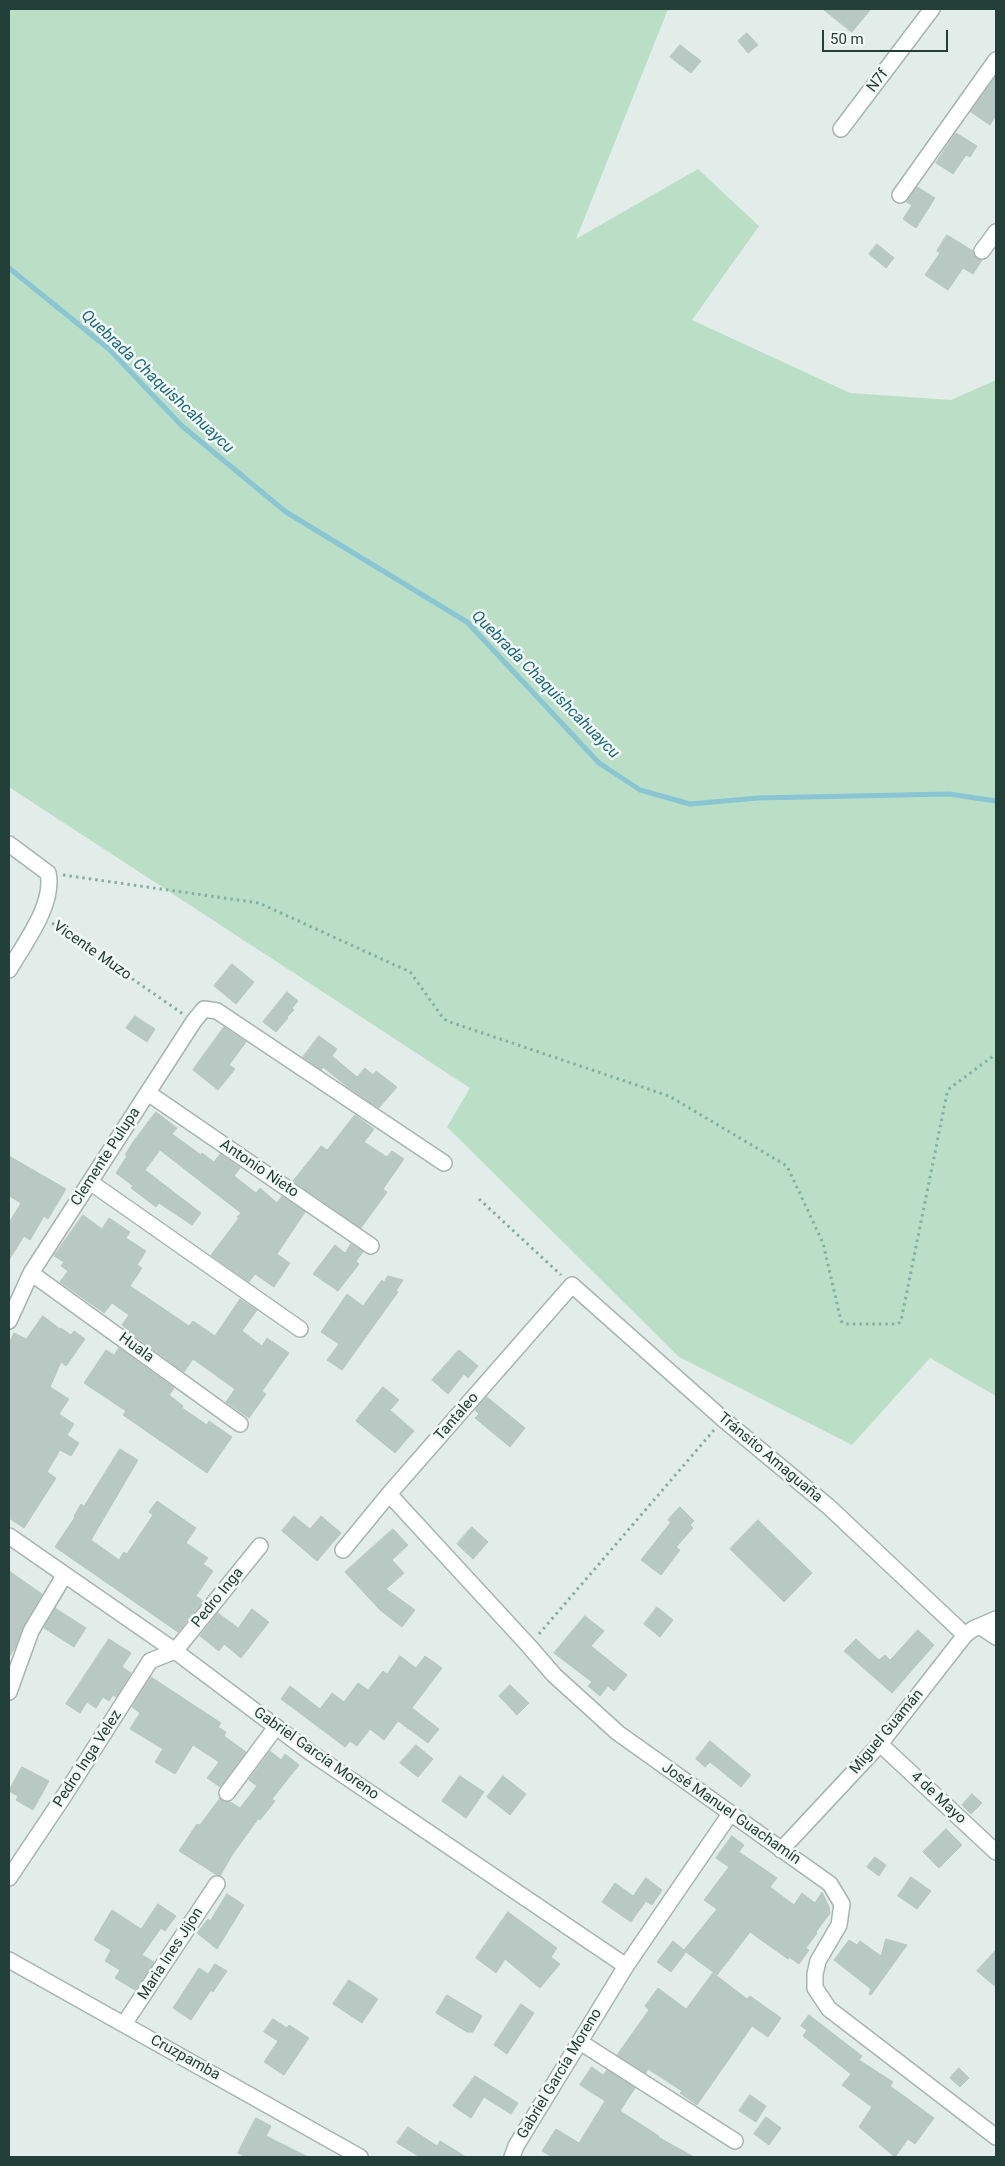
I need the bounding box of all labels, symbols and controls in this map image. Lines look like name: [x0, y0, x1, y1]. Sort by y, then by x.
scale bar: [825, 20, 951, 52]
text: 50 m: [830, 30, 864, 48]
street label: N7f: [863, 66, 893, 96]
water label: Quebrada Chaquishcahuaycu: [77, 306, 237, 458]
water label: Quebrada Chaquishcahuaycu: [467, 607, 623, 763]
street label: Vicente Muzo: [50, 917, 134, 985]
street label: Clemente Pulupa: [68, 1104, 144, 1210]
street label: Antonio Nieto: [216, 1136, 302, 1202]
street label: Huala: [115, 1329, 157, 1367]
street label: Tantaleo: [431, 1389, 483, 1445]
street label: Tránsito Amaguaña: [714, 1409, 826, 1507]
street label: Pedro Inga: [188, 1564, 248, 1632]
street label: Miguel Guamán: [846, 1686, 928, 1778]
street label: Gabriel García Moreno: [250, 1704, 382, 1804]
street label: Pedro Inga Velez: [50, 1707, 126, 1811]
street label: José Manuel Guachamín: [658, 1759, 804, 1869]
street label: 4 de Mayo: [907, 1768, 969, 1828]
street label: Maria Ines Jijon: [135, 1905, 207, 2003]
street label: Gabriel García Moreno: [514, 2006, 606, 2142]
street label: Cruzpamba: [147, 2031, 223, 2085]

